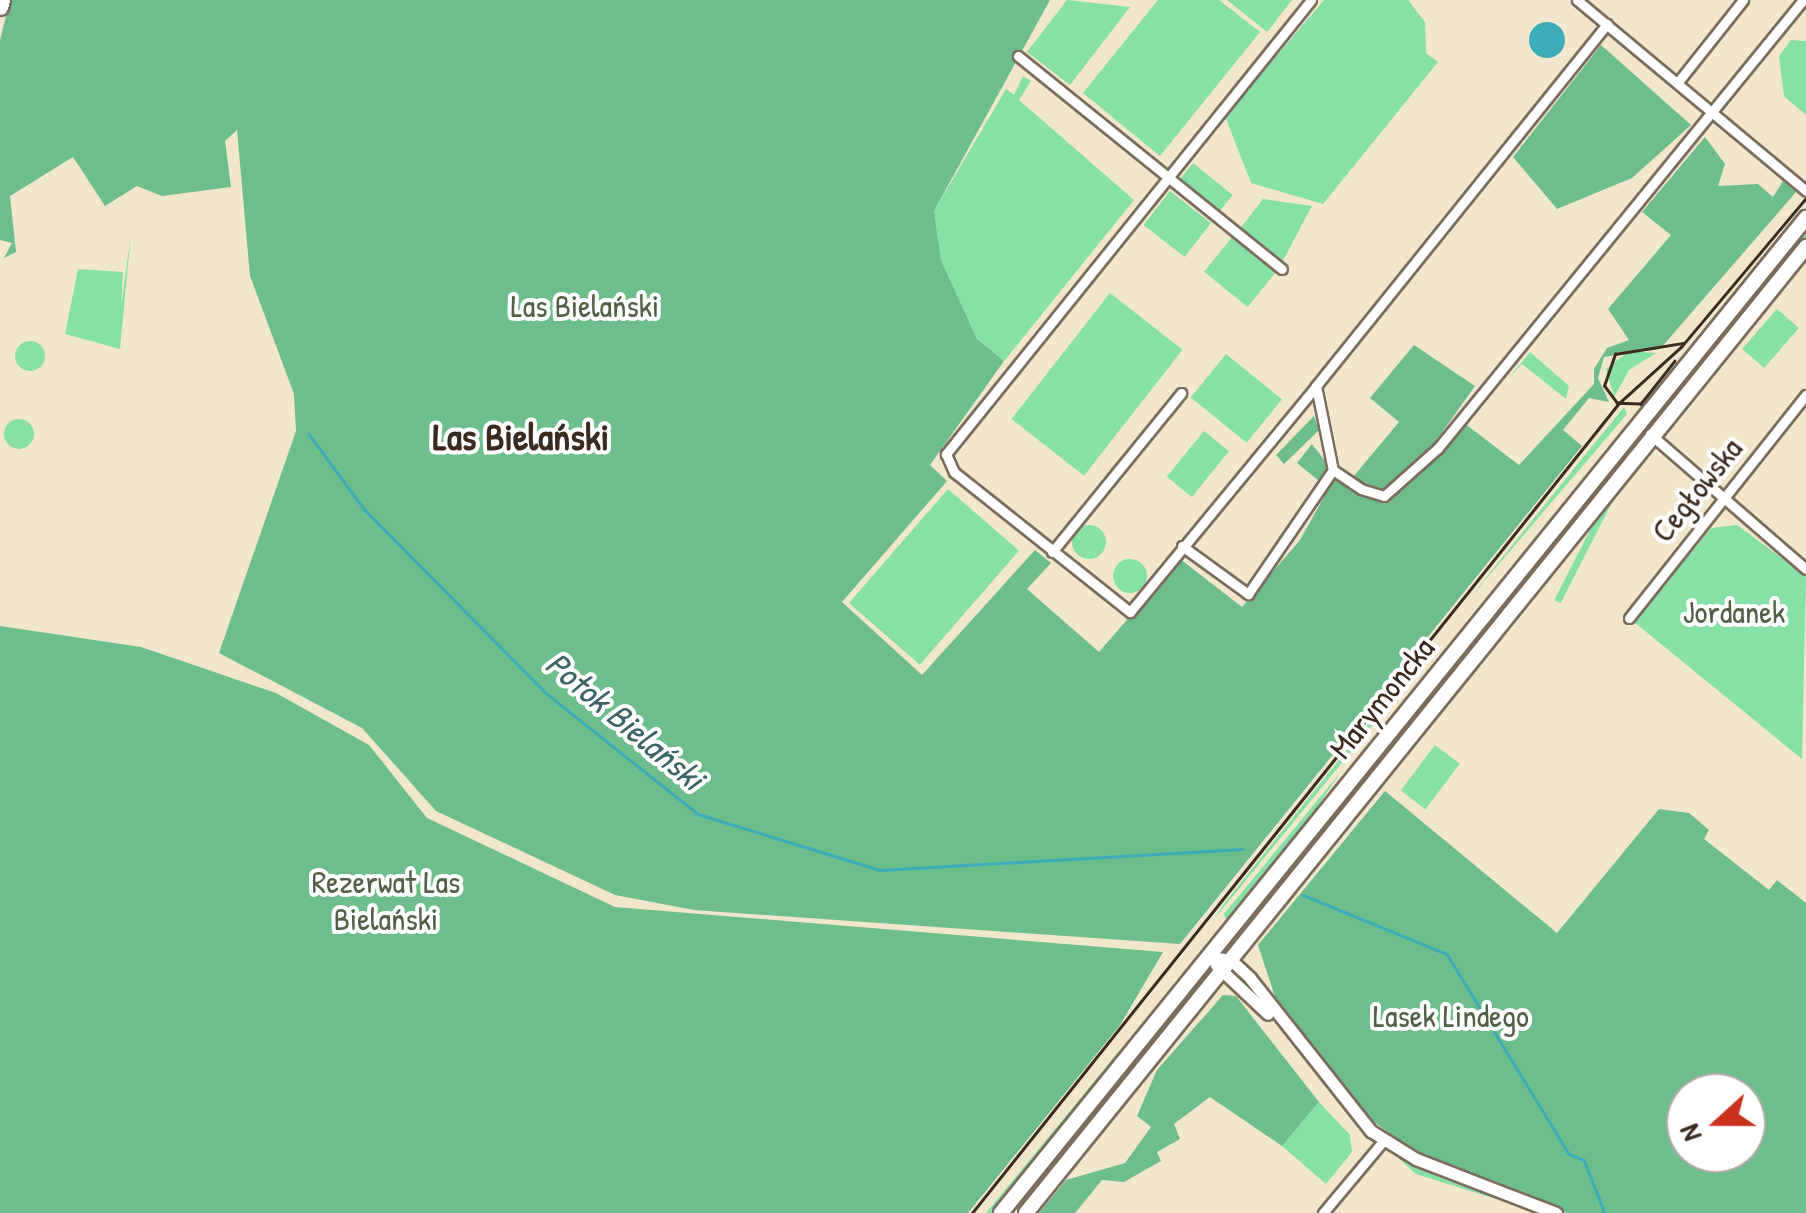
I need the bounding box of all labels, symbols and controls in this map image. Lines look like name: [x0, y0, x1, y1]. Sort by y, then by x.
park label: Las Bielański: [511, 287, 659, 325]
district label: Las Bielański: [433, 414, 609, 460]
street label: Cegłowska: [1644, 430, 1750, 550]
park label: Jordanek: [1683, 593, 1785, 631]
street label: Marymoncka: [1322, 630, 1442, 766]
water label: Potok Bielański: [537, 643, 713, 799]
park label: Rezerwat Las Bielański: [312, 864, 460, 939]
park label: Lasek Lindego: [1373, 997, 1529, 1035]
north arrow: [1666, 1073, 1766, 1173]
text: N: [1669, 1119, 1710, 1147]

